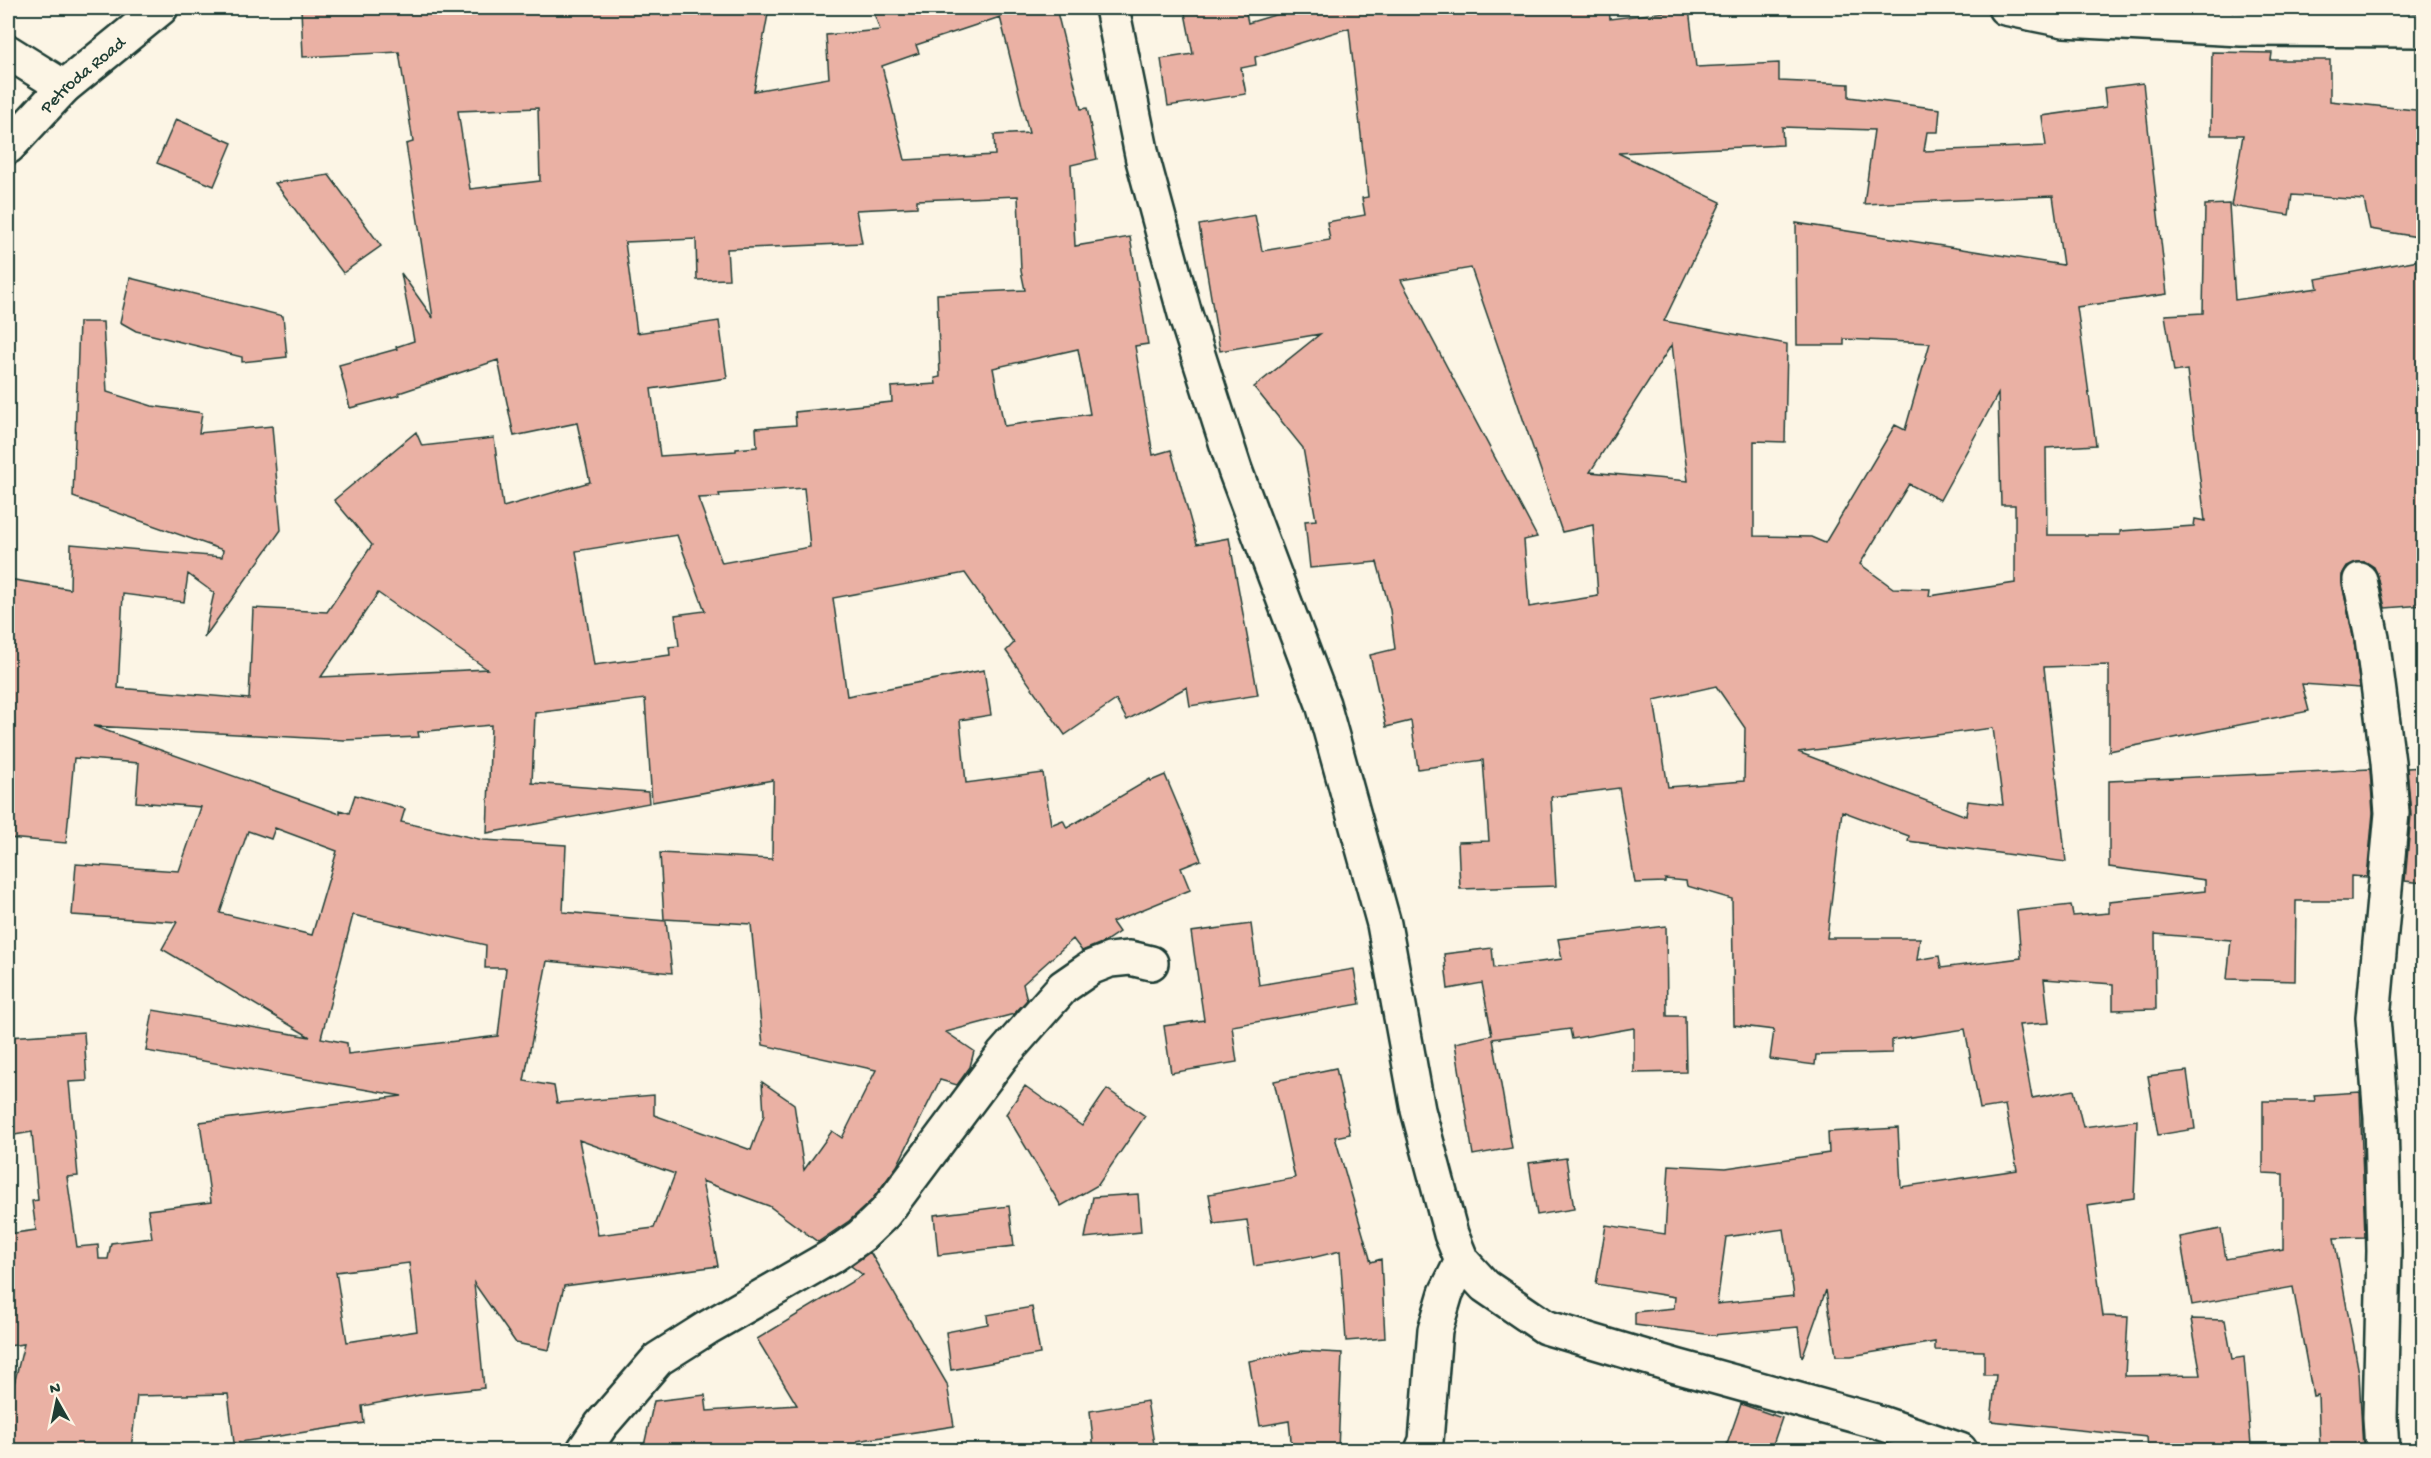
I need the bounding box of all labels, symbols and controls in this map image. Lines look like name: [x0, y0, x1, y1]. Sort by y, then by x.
street label: Petroda Road: [36, 32, 132, 119]
north arrow: [27, 1371, 87, 1431]
text: N: [49, 1379, 62, 1400]

